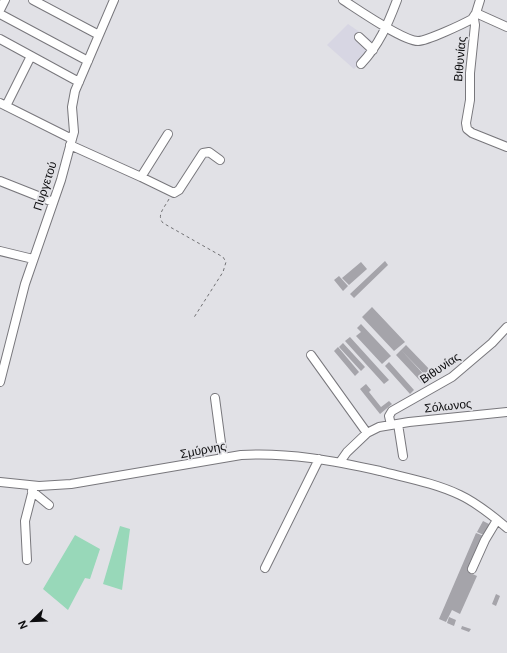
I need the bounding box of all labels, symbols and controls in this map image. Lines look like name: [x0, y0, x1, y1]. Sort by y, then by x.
street label: Βιθυνίας: [450, 36, 470, 82]
street label: Πυργετού: [29, 159, 61, 213]
street label: Βιθυνίας: [417, 349, 463, 387]
street label: Σόλωνος: [424, 396, 473, 416]
street label: Σμύρνης: [179, 438, 227, 462]
north arrow: [12, 601, 52, 641]
text: N: [15, 618, 31, 631]

